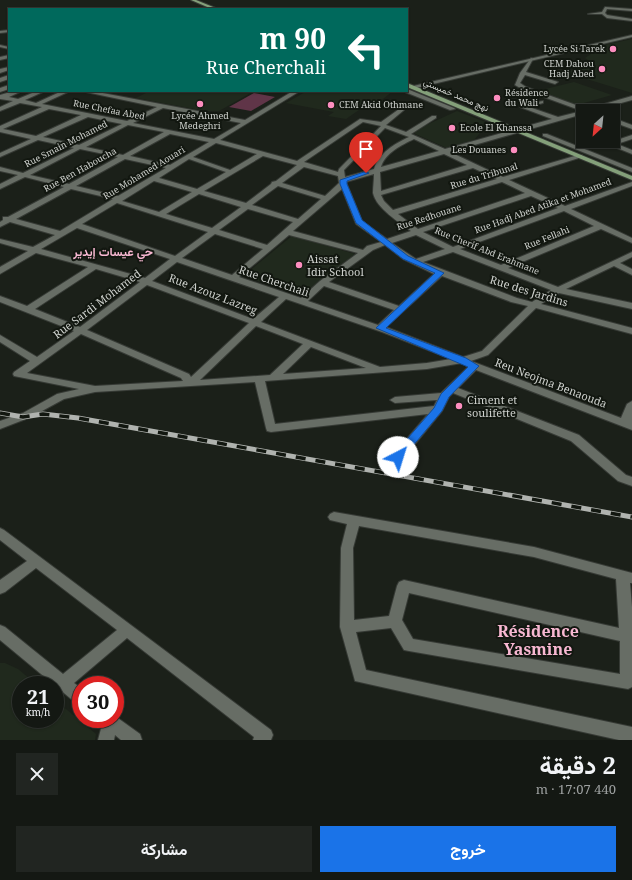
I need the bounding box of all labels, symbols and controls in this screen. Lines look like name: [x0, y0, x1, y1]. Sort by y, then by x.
text: 90 m: [259, 19, 326, 57]
icon: left: [340, 24, 392, 76]
place label: Lycée Si Tarek: [543, 42, 606, 55]
marker: Lycée Si Tarek: [608, 44, 618, 54]
text: Rue Cherchali: [206, 55, 326, 79]
place label: CEM Dahou Hadj Abed: [544, 57, 594, 80]
marker: CEM Dahou Hadj Abed: [597, 64, 607, 74]
street label: نهج محمد خميستي: [421, 75, 491, 115]
place label: Résidence du Wali: [505, 86, 548, 109]
marker: Résidence du Wali: [492, 93, 502, 103]
street label: Rue Chefaa Abed: [72, 96, 147, 123]
place label: CEM Akid Othmane: [339, 98, 423, 111]
marker: Lycée Ahmed Medeghri: [195, 99, 205, 109]
marker: CEM Akid Othmane: [326, 100, 336, 110]
north arrow: [576, 104, 620, 148]
map controls: [576, 104, 620, 148]
place label: Lycée Ahmed Medeghri: [171, 109, 229, 132]
street label: Rue Smain Mohamed: [22, 117, 110, 170]
place label: Ecole El Khanssa: [460, 121, 532, 134]
marker: Ecole El Khanssa: [447, 123, 457, 133]
pin: [349, 132, 383, 173]
icon: arrive: [355, 138, 377, 160]
street label: Rue Mohamed Aouari: [100, 143, 187, 202]
place label: Les Douanes: [452, 143, 506, 156]
street label: Rue Ben Haboucha: [41, 144, 119, 195]
marker: Les Douanes: [509, 145, 519, 155]
street label: Rue du Tribunal: [449, 159, 519, 192]
street label: Rue Hadj Abed Atika et Mohamed: [473, 175, 614, 236]
street label: Rue Redhouane: [395, 200, 463, 233]
street label: Rue Fellahi: [522, 223, 572, 253]
street label: Rue Cherif Abd Erahmane: [433, 224, 542, 278]
district label: حي عيسات إيدير: [72, 243, 153, 262]
place label: Aissat Idir School: [307, 251, 364, 279]
marker: Aissat Idir School: [294, 260, 304, 270]
street label: Rue Cherchali: [237, 262, 312, 300]
street label: Rue Sardi Mohamed: [50, 265, 144, 342]
street label: Rue Azouz Lazreg: [167, 270, 260, 317]
street label: Rue des Jardins: [488, 272, 570, 310]
street label: Reu Neojma Benaouda: [493, 354, 609, 411]
place label: Ciment et soulifette: [467, 392, 517, 420]
marker: Ciment et soulifette: [454, 401, 464, 411]
position arrow: [377, 436, 419, 478]
district label: Résidence Yasmine: [497, 620, 579, 660]
speed limit sign: 30: [72, 676, 124, 728]
text: 21: [27, 683, 49, 710]
text: km/h: [26, 705, 50, 719]
text: 2 دقيقة: [540, 748, 616, 781]
button: close: [16, 753, 58, 795]
text: 440 m · 17:07: [536, 780, 616, 798]
button: مشاركة: [16, 826, 312, 872]
button: خروج: [320, 826, 616, 872]

